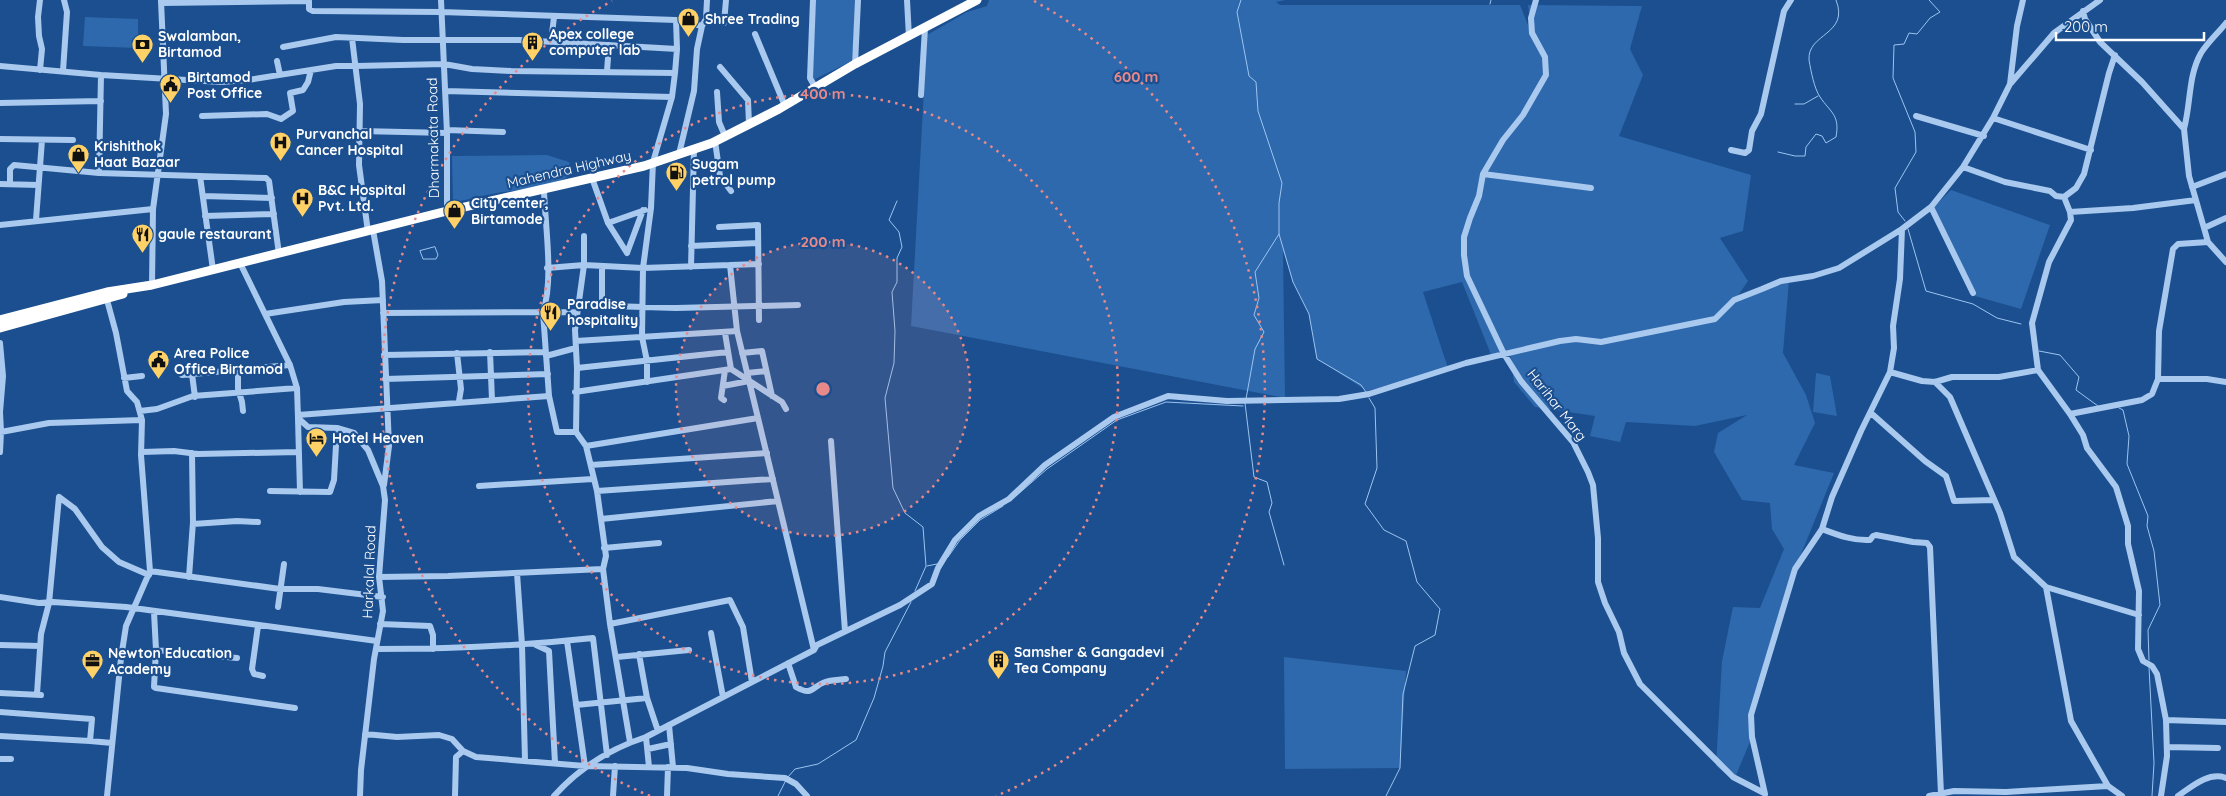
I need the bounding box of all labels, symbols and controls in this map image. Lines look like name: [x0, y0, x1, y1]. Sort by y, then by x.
shop icon: Shree Trading: [677, 7, 701, 38]
place label: Shree Trading: [705, 10, 800, 28]
scale bar: [2056, 10, 2204, 42]
text: 200 m: [2064, 17, 2108, 36]
place label: Apex college computer lab: [549, 25, 640, 59]
place label: Swalamban, Birtamod: [158, 27, 241, 61]
building icon: Apex college computer lab: [521, 30, 545, 61]
bank icon: Swalamban, Birtamod: [130, 32, 154, 63]
text: 600 m: [1114, 67, 1158, 86]
place label: Birtamod Post Office: [187, 68, 262, 102]
public building icon: Birtamod Post Office: [159, 73, 183, 104]
street label: Dharmakata Road: [423, 77, 443, 199]
text: 400 m: [800, 84, 846, 103]
place label: Purvanchal Cancer Hospital: [296, 125, 403, 159]
hospital icon: Purvanchal Cancer Hospital: [268, 130, 292, 161]
place label: Krishithok Haat Bazaar: [94, 137, 180, 171]
shop icon: Krishithok Haat Bazaar: [66, 142, 90, 173]
street label: Mahendra Highway: [505, 146, 633, 192]
place label: Sugam petrol pump: [692, 155, 776, 189]
fuel station icon: Sugam petrol pump: [664, 160, 688, 191]
place label: B&C Hospital Pvt. Ltd.: [318, 181, 406, 215]
hospital icon: B&C Hospital Pvt. Ltd.: [290, 186, 314, 217]
place label: City center, Birtamode: [471, 194, 549, 228]
shop icon: City center, Birtamode: [443, 199, 467, 230]
restaurant icon: gaule restaurant: [130, 222, 154, 253]
place label: gaule restaurant: [158, 225, 272, 243]
text: 200 m: [801, 232, 846, 251]
place label: Paradise hospitality: [567, 295, 638, 329]
restaurant icon: Paradise hospitality: [539, 300, 563, 331]
place label: Area Police Office Birtamod: [174, 344, 283, 378]
public building icon: Area Police Office Birtamod: [146, 349, 170, 380]
street label: Harihar Marg: [1523, 365, 1591, 445]
centre of rings: [814, 380, 832, 398]
hotel icon: Hotel Heaven: [304, 426, 328, 457]
place label: Hotel Heaven: [332, 429, 424, 447]
street label: Harkalal Road: [358, 525, 380, 619]
place label: Samsher & Gangadevi Tea Company: [1014, 643, 1164, 677]
place label: Newton Education Academy: [108, 644, 232, 678]
building icon: Samsher & Gangadevi Tea Company: [986, 648, 1010, 679]
office icon: Newton Education Academy: [80, 649, 104, 680]

